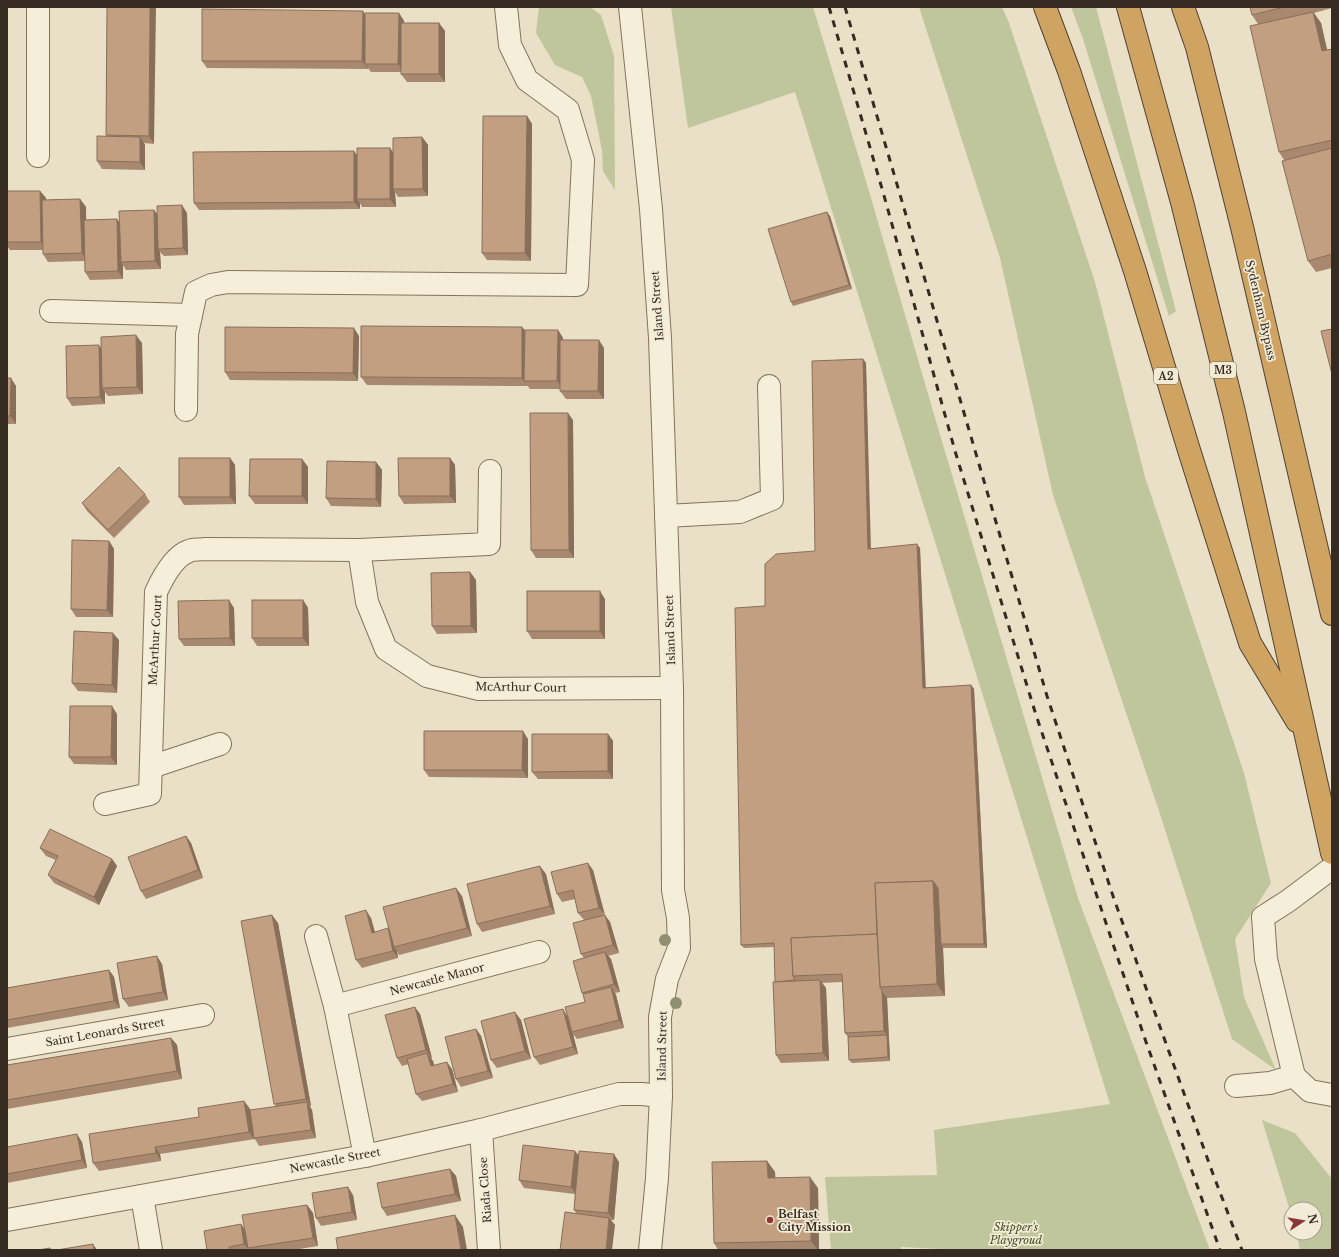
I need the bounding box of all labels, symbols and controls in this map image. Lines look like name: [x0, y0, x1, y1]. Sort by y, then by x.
street label: Sydenham Bypass: [1243, 259, 1279, 361]
street label: Island Street: [648, 270, 666, 342]
road number: M3: [1210, 362, 1236, 378]
road number: A2: [1154, 368, 1178, 384]
street label: McArthur Court: [146, 593, 164, 686]
street label: Island Street: [662, 594, 678, 665]
street label: McArthur Court: [475, 679, 568, 695]
street label: Newcastle Manor: [388, 959, 486, 998]
street label: Island Street: [654, 1010, 670, 1081]
street label: Saint Leonards Street: [44, 1014, 167, 1049]
street label: Newcastle Street: [288, 1144, 382, 1176]
street label: Riada Close: [476, 1157, 494, 1223]
north arrow: [1283, 1201, 1323, 1241]
place label: Belfast City Mission: [778, 1207, 851, 1234]
text: N: [1305, 1212, 1321, 1226]
marker: Belfast City Mission: [765, 1215, 775, 1225]
park label: Skipper's Playgroud: [989, 1220, 1043, 1247]

